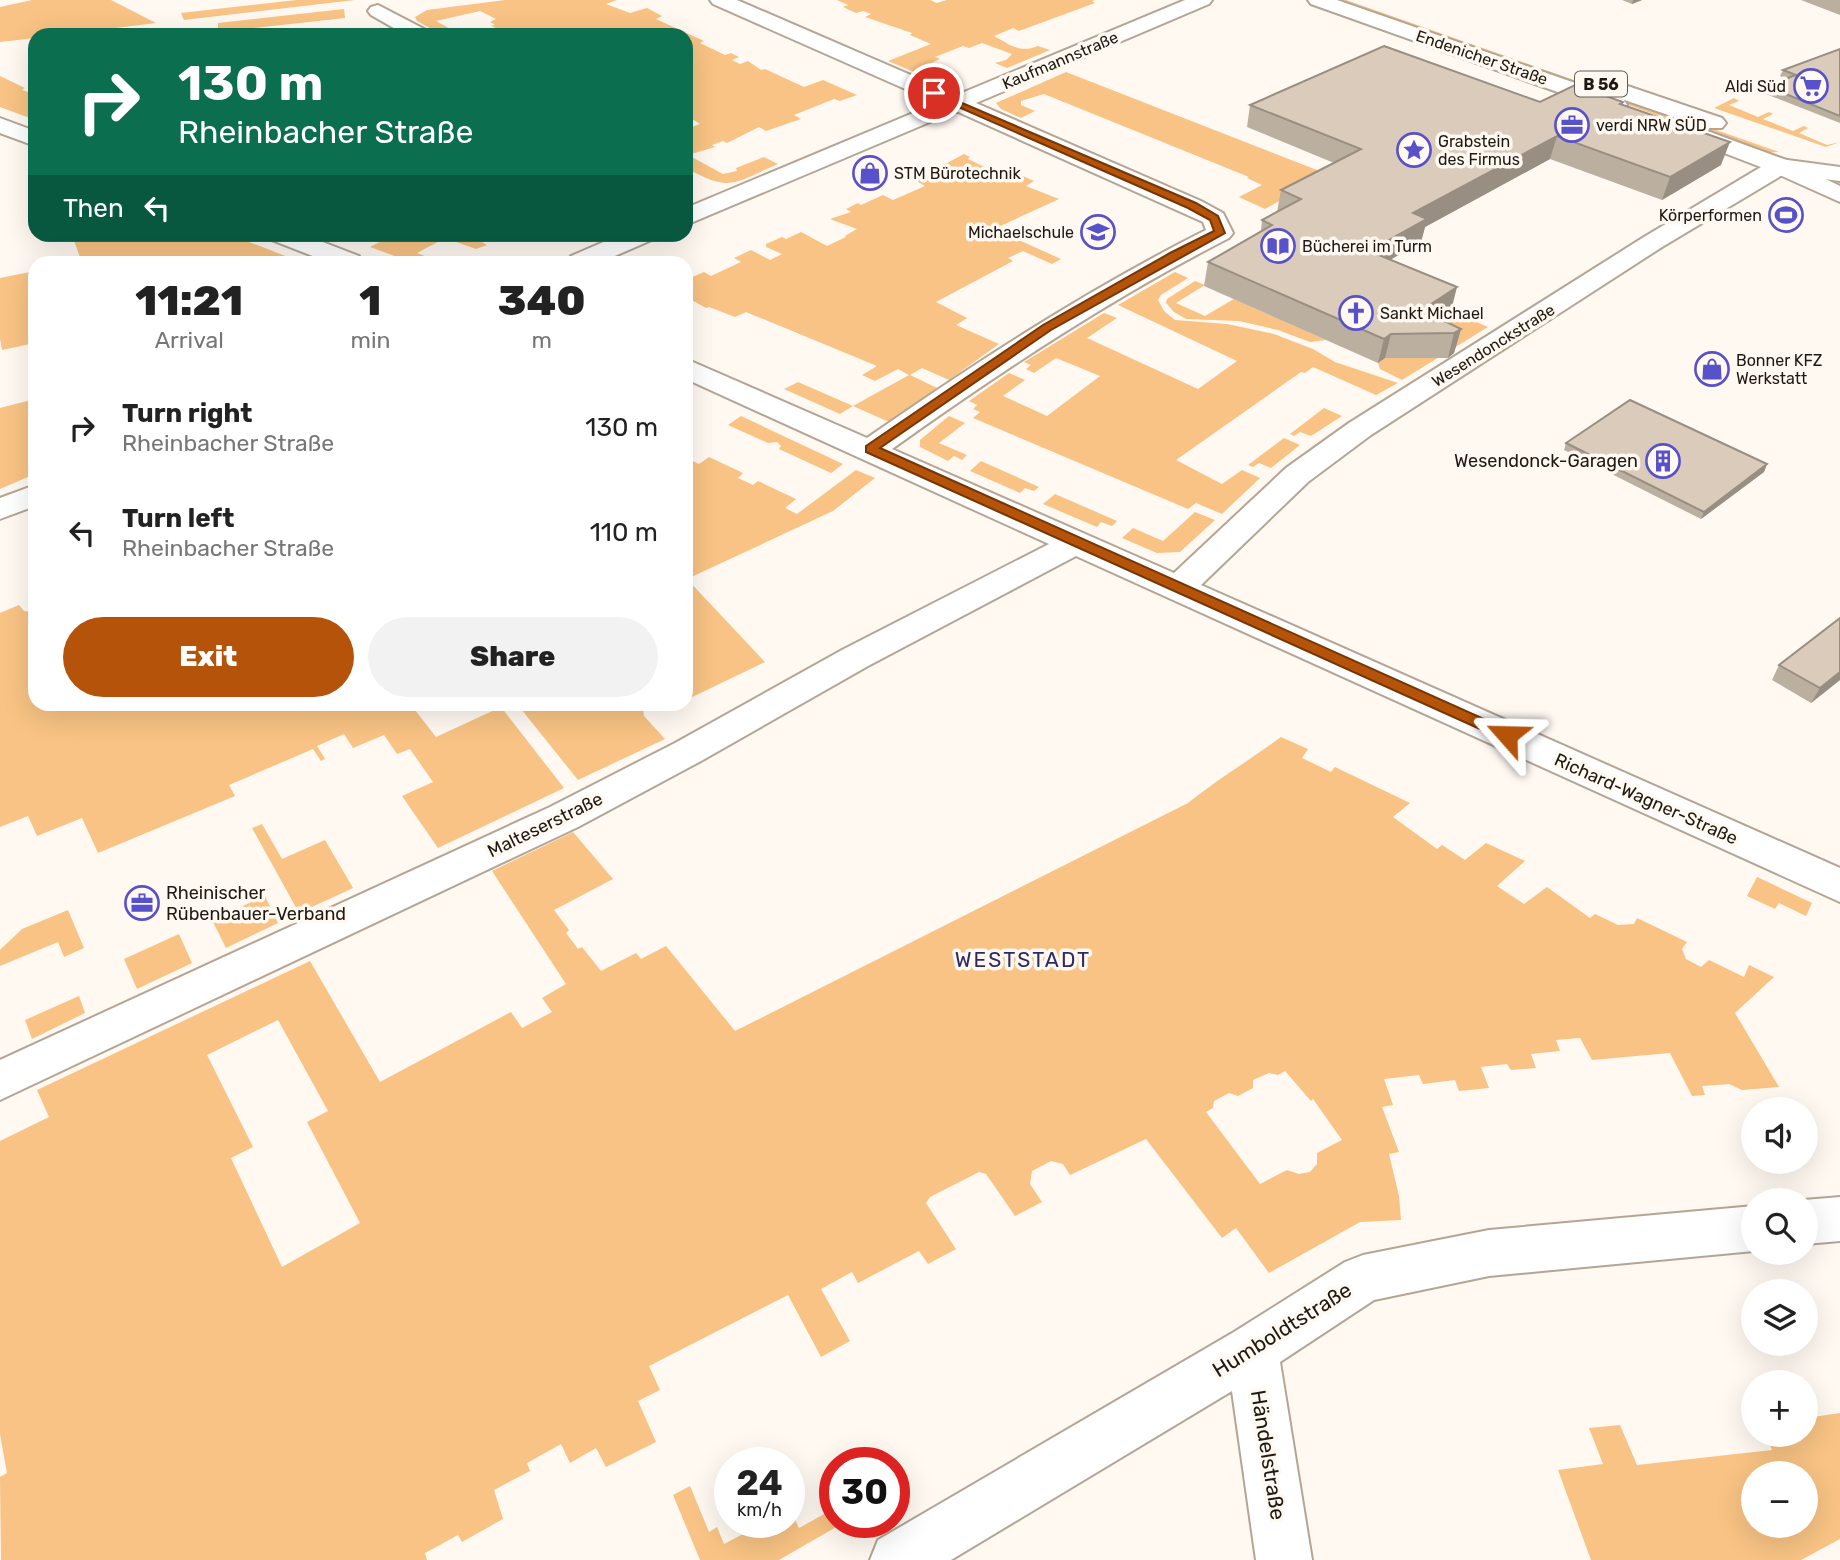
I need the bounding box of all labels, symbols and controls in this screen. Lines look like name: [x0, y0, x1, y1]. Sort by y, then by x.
street label: Endenicher Straße: [1414, 26, 1550, 89]
street label: Kaufmannstraße: [999, 27, 1121, 93]
text: 130 m: [178, 54, 323, 112]
icon: right: [63, 56, 154, 147]
pin: [904, 63, 964, 123]
supermarket icon: Aldi Süd: [1792, 67, 1830, 105]
road number: B 56: [1575, 72, 1627, 96]
icon: arrive: [915, 74, 953, 112]
place label: Aldi Süd: [1725, 77, 1786, 96]
office icon: verdi NRW SÜD: [1553, 106, 1591, 144]
text: Rheinbacher Straße: [178, 113, 473, 151]
place label: verdi NRW SÜD: [1596, 116, 1707, 135]
place icon: Grabstein des Firmus: [1395, 131, 1433, 169]
place label: Grabstein des Firmus: [1438, 132, 1520, 169]
shop icon: STM Bürotechnik: [851, 154, 889, 192]
place label: STM Bürotechnik: [894, 164, 1021, 183]
icon: left: [138, 189, 176, 227]
text: Then: [63, 193, 124, 224]
sports icon: Körperformen: [1767, 196, 1805, 234]
place label: Körperformen: [1659, 206, 1762, 225]
school or university icon: Michaelschule: [1079, 213, 1117, 251]
place label: Michaelschule: [968, 223, 1074, 242]
library icon: Bücherei im Turm: [1259, 227, 1297, 265]
place label: Bücherei im Turm: [1302, 237, 1432, 256]
text: 11:21: [135, 276, 243, 326]
text: 1: [359, 276, 382, 326]
text: 340: [498, 276, 586, 326]
church icon: Sankt Michael: [1337, 294, 1375, 332]
street label: Wesendonckstraße: [1428, 300, 1558, 391]
place label: Sankt Michael: [1380, 304, 1484, 323]
text: Arrival: [155, 326, 224, 354]
text: min: [350, 326, 390, 354]
text: m: [531, 326, 552, 354]
shop icon: Bonner KFZ Werkstatt: [1693, 350, 1731, 388]
place label: Bonner KFZ Werkstatt: [1736, 351, 1822, 388]
text: Turn right: [122, 398, 252, 429]
icon: right: [63, 409, 101, 447]
text: 130 m: [585, 412, 658, 443]
text: Rheinbacher Straße: [122, 429, 334, 457]
building icon: Wesendonck-Garagen: [1644, 442, 1682, 480]
place label: Wesendonck-Garagen: [1454, 450, 1638, 472]
text: Turn left: [122, 503, 234, 534]
icon: left: [63, 514, 101, 552]
text: 110 m: [590, 517, 658, 548]
text: Rheinbacher Straße: [122, 534, 334, 562]
button: Exit: [63, 617, 354, 697]
button: Share: [368, 617, 658, 697]
position arrow: [1470, 698, 1544, 772]
street label: Richard-Wagner-Straße: [1551, 749, 1741, 849]
street label: Malteserstraße: [484, 788, 606, 862]
place label: Rheinischer Rübenbauer-Verband: [166, 882, 346, 925]
office icon: Rheinischer Rübenbauer-Verband: [123, 884, 161, 922]
district label: WESTSTADT: [955, 947, 1091, 972]
map controls: [1741, 1097, 1818, 1538]
button: sound: [1741, 1097, 1818, 1174]
button: search: [1741, 1188, 1818, 1265]
street label: Humboldtstraße: [1208, 1277, 1356, 1382]
button: layers: [1741, 1279, 1818, 1356]
button: +: [1741, 1370, 1818, 1447]
street label: Händelstraße: [1246, 1388, 1291, 1522]
speed limit sign: 30: [819, 1447, 910, 1538]
button: −: [1741, 1461, 1818, 1538]
text: 24: [736, 1462, 783, 1504]
text: km/h: [737, 1499, 782, 1521]

